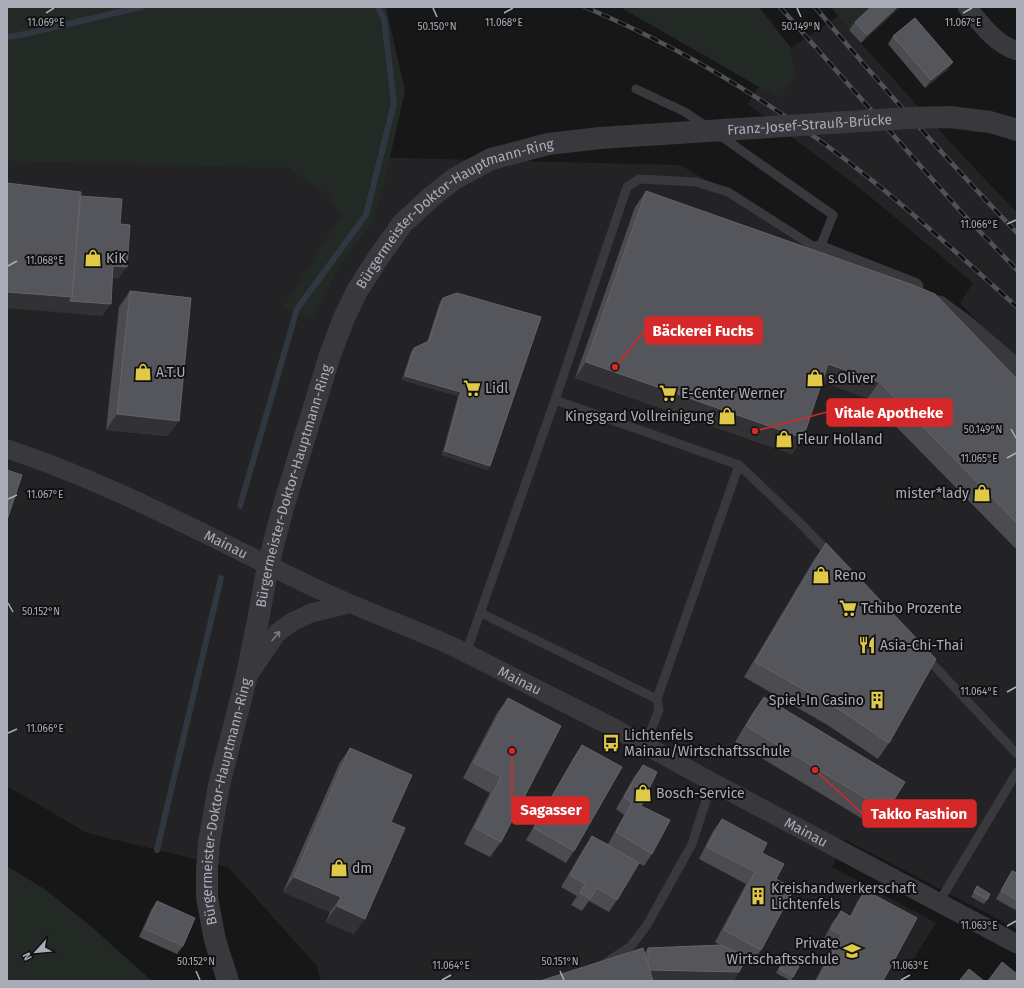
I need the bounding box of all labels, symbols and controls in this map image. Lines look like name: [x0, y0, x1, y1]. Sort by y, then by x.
text: 11.069°E: [27, 17, 65, 29]
text: 11.068°E: [485, 17, 523, 29]
text: 11.067°E: [945, 17, 981, 29]
text: 50.150°N: [418, 21, 456, 33]
text: 50.149°N: [782, 21, 820, 33]
street label: Franz-Josef-Strauß-Brücke: [727, 111, 893, 138]
street label: Bürgermeister-Doktor-Hauptmann-Ring: [352, 135, 555, 292]
text: 11.066°E: [960, 219, 998, 231]
shop icon: KiK: [83, 248, 103, 268]
place label: KiK: [106, 250, 127, 267]
text: 11.068°E: [26, 255, 64, 267]
callout: Bäckerei Fuchs: [645, 317, 762, 344]
text: Bäckerei Fuchs: [652, 322, 754, 340]
shop icon: A.T.U: [133, 362, 153, 382]
street label: Bürgermeister-Doktor-Hauptmann-Ring: [252, 362, 335, 609]
place label: A.T.U: [156, 364, 185, 381]
shop icon: s.Oliver: [805, 368, 825, 388]
place label: s.Oliver: [828, 370, 876, 387]
supermarket icon: Lidl: [462, 378, 482, 398]
place label: Lidl: [485, 380, 508, 397]
supermarket icon: E-Center Werner: [658, 383, 678, 403]
place label: E-Center Werner: [681, 385, 785, 402]
callout: Vitale Apotheke: [827, 399, 952, 426]
text: Vitale Apotheke: [834, 404, 943, 422]
shop icon: Kingsgard Vollreinigung: [717, 406, 737, 426]
place label: Kingsgard Vollreinigung: [565, 408, 715, 425]
text: 50.149°N: [964, 424, 1002, 436]
shop icon: Fleur Holland: [774, 429, 794, 449]
place label: Fleur Holland: [797, 431, 883, 448]
text: 11.065°E: [960, 453, 998, 465]
shop icon: mister*lady: [972, 483, 992, 503]
place label: mister*lady: [895, 485, 969, 502]
text: 11.067°E: [27, 489, 63, 501]
street label: Mainau: [201, 526, 251, 562]
shop icon: Reno: [811, 565, 831, 585]
place label: Reno: [834, 567, 866, 584]
supermarket icon: Tchibo Prozente: [838, 598, 858, 618]
place label: Tchibo Prozente: [861, 600, 962, 617]
text: 50.152°N: [22, 606, 60, 618]
one-way arrow: [272, 631, 281, 641]
restaurant icon: Asia-Chi-Thai: [857, 635, 877, 655]
place label: Asia-Chi-Thai: [880, 637, 963, 654]
street label: Mainau: [495, 662, 544, 698]
street label: Bürgermeister-Doktor-Hauptmann-Ring: [198, 675, 255, 927]
text: 11.064°E: [960, 686, 998, 698]
building icon: Spiel-In Casino: [867, 690, 887, 710]
place label: Spiel-In Casino: [769, 692, 864, 709]
text: 11.066°E: [26, 723, 64, 735]
place label: Lichtenfels Mainau/Wirtschaftsschule: [624, 727, 790, 760]
bus stop icon: Lichtenfels Mainau/Wirtschaftsschule: [601, 733, 621, 753]
shop icon: Bosch-Service: [633, 783, 653, 803]
place label: Bosch-Service: [656, 785, 745, 802]
callout: Sagasser: [512, 797, 589, 824]
callout: Takko Fashion: [863, 800, 976, 827]
text: Sagasser: [520, 801, 583, 819]
text: Takko Fashion: [871, 805, 967, 823]
street label: Mainau: [782, 814, 831, 850]
shop icon: dm: [329, 858, 349, 878]
place label: dm: [352, 860, 372, 877]
place label: Kreishandwerkerschaft Lichtenfels: [771, 880, 917, 913]
building icon: Kreishandwerkerschaft Lichtenfels: [748, 886, 768, 906]
text: 11.063°E: [960, 920, 998, 932]
north arrow: [16, 932, 56, 972]
place label: Private Wirtschaftsschule: [727, 935, 839, 968]
school or university icon: Private Wirtschaftsschule: [842, 941, 862, 961]
text: N: [20, 950, 35, 963]
text: 50.152°N: [177, 956, 215, 968]
text: 50.151°N: [541, 956, 579, 968]
text: 11.064°E: [432, 960, 470, 972]
text: 11.063°E: [891, 960, 929, 972]

